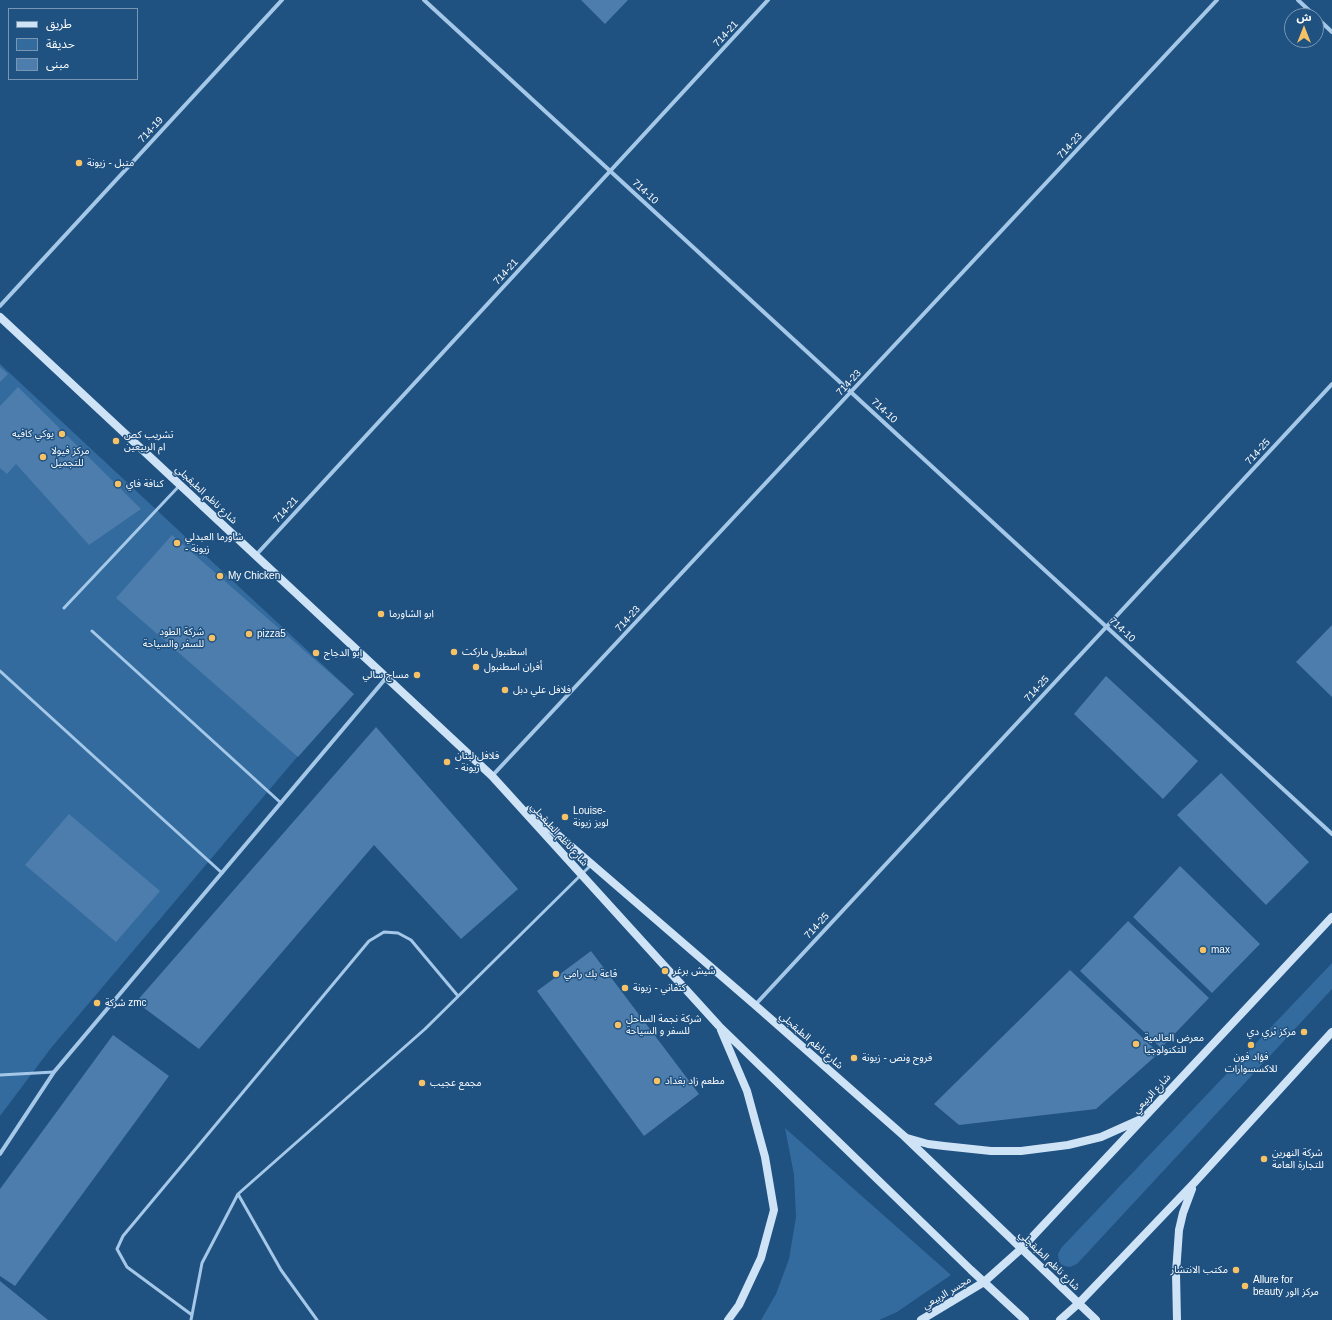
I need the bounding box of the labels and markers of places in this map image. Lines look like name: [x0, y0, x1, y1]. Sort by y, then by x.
place label: متبل - زيونة: [87, 157, 134, 169]
marker: متبل - زيونة: [74, 158, 84, 168]
place label: يوكي كافيه: [12, 428, 54, 440]
marker: يوكي كافيه: [57, 429, 67, 439]
place label: تشريب كص ام الربيعين: [124, 429, 173, 452]
marker: تشريب كص ام الربيعين: [111, 436, 121, 446]
place label: مركز فيولا للتجميل: [51, 445, 89, 468]
marker: مركز فيولا للتجميل: [38, 452, 48, 462]
place label: كنافة فاي: [126, 478, 164, 490]
marker: كنافة فاي: [113, 479, 123, 489]
place label: شاورما العبدلي - زيونة: [185, 531, 243, 554]
marker: شاورما العبدلي - زيونة: [172, 538, 182, 548]
place label: My Chicken: [228, 570, 280, 582]
marker: My Chicken: [215, 571, 225, 581]
place label: ابو الشاورما: [389, 608, 434, 620]
marker: ابو الشاورما: [376, 609, 386, 619]
place label: شركة الطود للسفر والسياحة: [143, 626, 204, 650]
place label: pizza5: [257, 628, 286, 640]
marker: pizza5: [244, 629, 254, 639]
marker: شركة الطود للسفر والسياحة: [207, 633, 217, 643]
place label: اسطنبول ماركت: [462, 646, 527, 658]
place label: ابو الدجاج: [324, 647, 362, 659]
marker: اسطنبول ماركت: [449, 647, 459, 657]
marker: ابو الدجاج: [311, 648, 321, 658]
place label: أفران اسطنبول: [484, 661, 542, 673]
marker: أفران اسطنبول: [471, 662, 481, 672]
place label: مساج سالي: [362, 669, 409, 681]
marker: مساج سالي: [412, 670, 422, 680]
place label: فلافل علي دبل: [513, 684, 571, 696]
marker: فلافل علي دبل: [500, 685, 510, 695]
place label: فلافل لبنان - زيونة: [455, 750, 499, 774]
marker: فلافل لبنان - زيونة: [442, 757, 452, 767]
place label: Louise- لويز زيونة: [573, 805, 609, 828]
marker: Louise- لويز زيونة: [560, 812, 570, 822]
place label: max: [1211, 944, 1230, 956]
marker: max: [1198, 945, 1208, 955]
place label: شيش برغر: [673, 965, 715, 977]
marker: شيش برغر: [660, 966, 670, 976]
place label: قاعة بك رامي: [564, 968, 617, 980]
marker: قاعة بك رامي: [551, 969, 561, 979]
place label: كنفاني - زيونة: [633, 982, 686, 994]
marker: كنفاني - زيونة: [620, 983, 630, 993]
place label: شركة zmc: [105, 997, 146, 1009]
marker: شركة zmc: [92, 998, 102, 1008]
place label: شركة نجمة الساحل للسفر و السياحة: [626, 1013, 701, 1036]
marker: شركة نجمة الساحل للسفر و السياحة: [613, 1020, 623, 1030]
place label: مركز ثري دي: [1247, 1026, 1296, 1038]
marker: مركز ثري دي: [1299, 1027, 1309, 1037]
place label: معرض العالمية للتكنولوجيا: [1144, 1032, 1204, 1056]
marker: معرض العالمية للتكنولوجيا: [1131, 1039, 1141, 1049]
marker: فؤاد فون للاكسسوارات: [1246, 1040, 1256, 1050]
place label: فؤاد فون للاكسسوارات: [1225, 1051, 1277, 1074]
place label: فروج ونص - زيونة: [862, 1052, 932, 1064]
marker: فروج ونص - زيونة: [849, 1053, 859, 1063]
place label: مطعم زاد بغداد: [665, 1075, 725, 1087]
marker: مطعم زاد بغداد: [652, 1076, 662, 1086]
place label: مجمع عجيب: [430, 1077, 482, 1089]
marker: مجمع عجيب: [417, 1078, 427, 1088]
place label: شركة النهرين للتجارة العامة: [1272, 1147, 1324, 1170]
marker: شركة النهرين للتجارة العامة: [1259, 1154, 1269, 1164]
place label: مكتب الانتشار: [1171, 1264, 1228, 1276]
marker: مكتب الانتشار: [1231, 1265, 1241, 1275]
place label: Allure for beauty مركز الور: [1253, 1274, 1319, 1298]
marker: Allure for beauty مركز الور: [1240, 1281, 1250, 1291]

